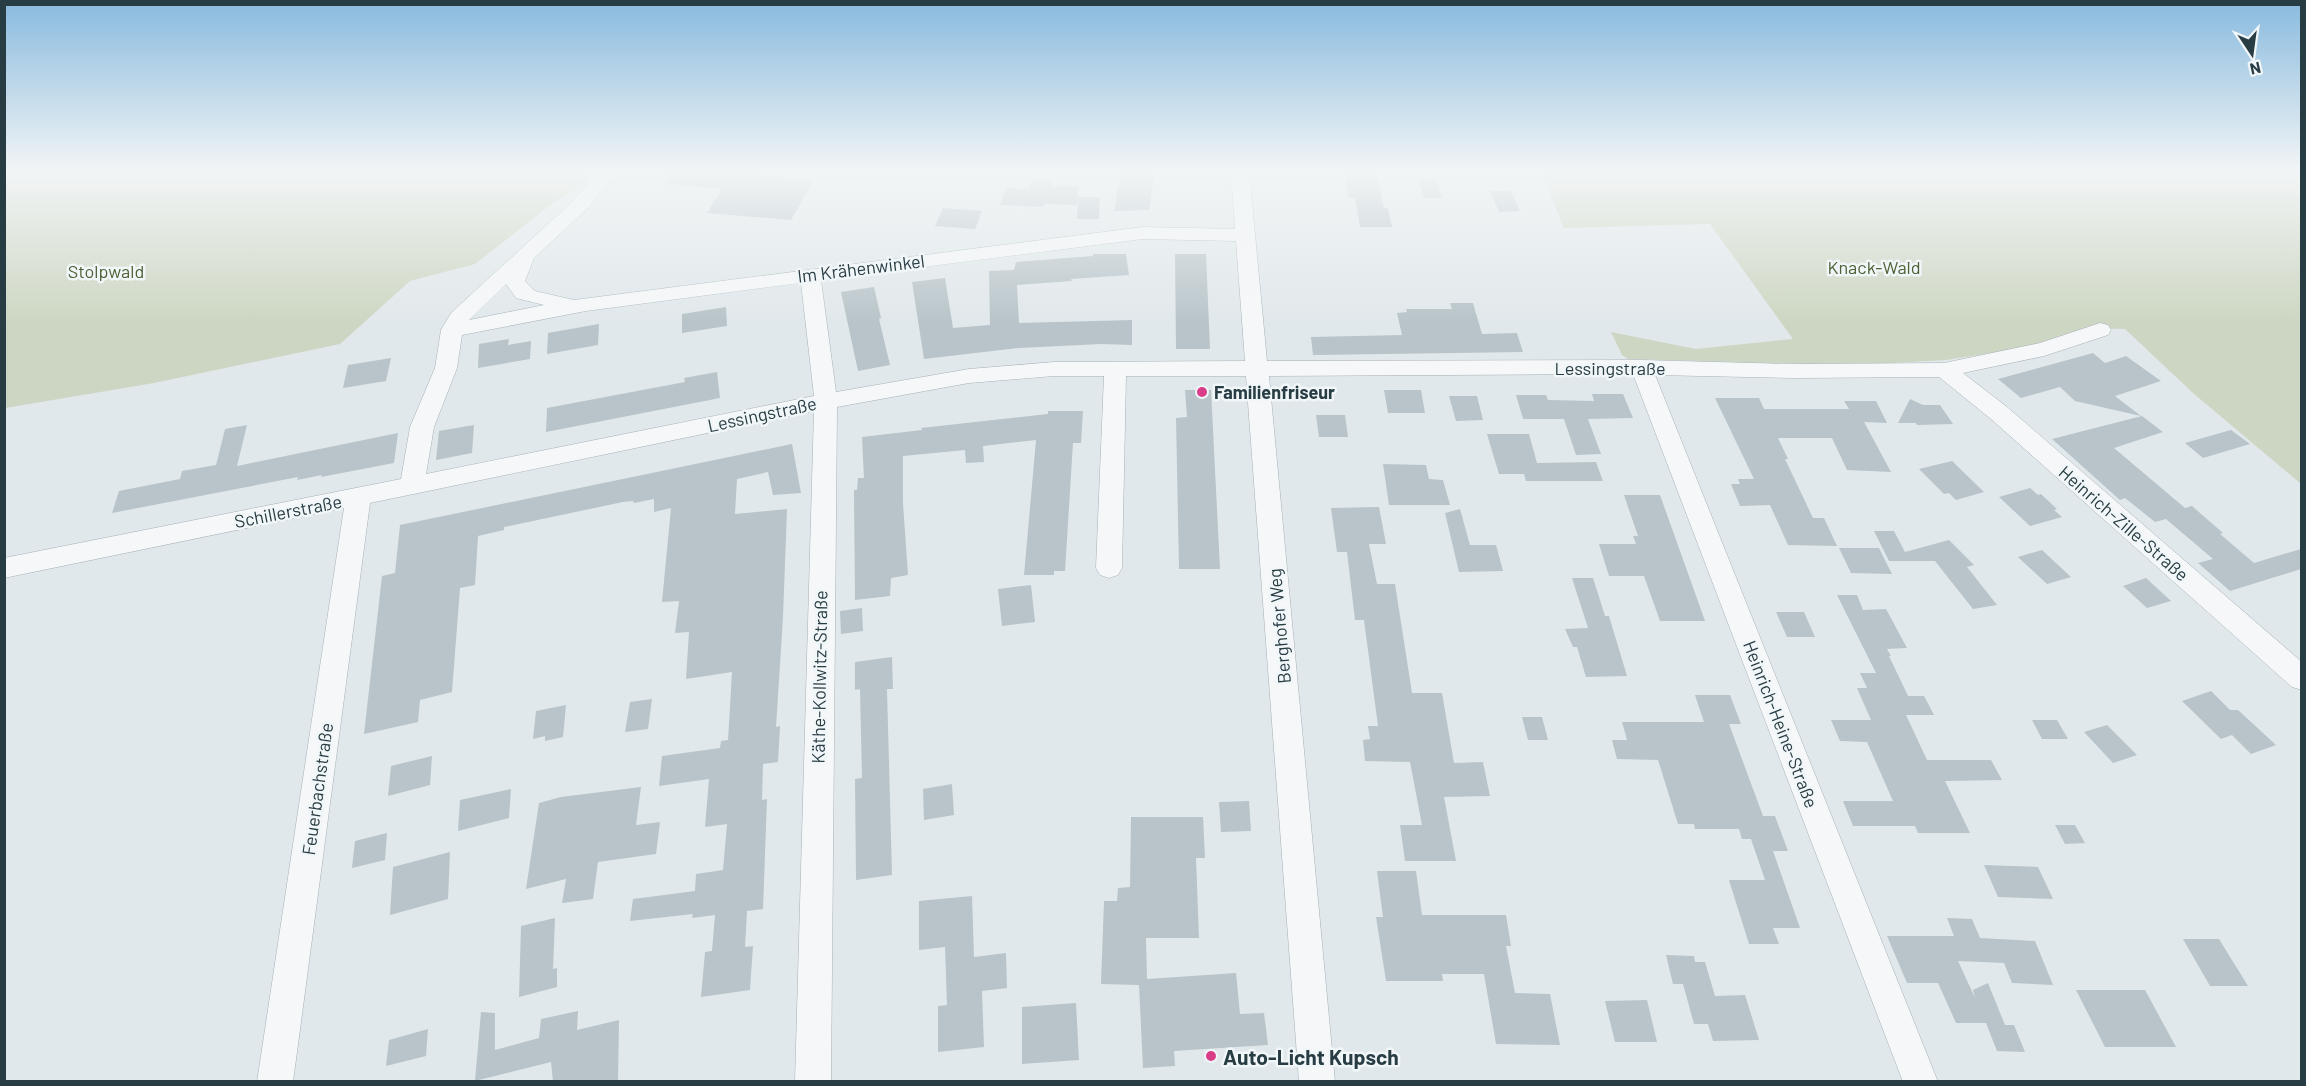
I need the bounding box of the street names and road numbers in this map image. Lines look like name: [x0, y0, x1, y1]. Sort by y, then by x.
street label: Im Krähenwinkel: [796, 249, 926, 287]
street label: Lessingstraße: [1554, 357, 1666, 379]
street label: Lessingstraße: [705, 392, 819, 436]
street label: Heinrich-Zille-Straße: [2055, 461, 2193, 585]
street label: Schillerstraße: [232, 490, 344, 532]
street label: Berghofer Weg: [1263, 567, 1295, 685]
street label: Käthe-Kollwitz-Straße: [806, 590, 832, 764]
street label: Heinrich-Heine-Straße: [1739, 637, 1823, 811]
street label: Feuerbachstraße: [297, 721, 337, 857]

